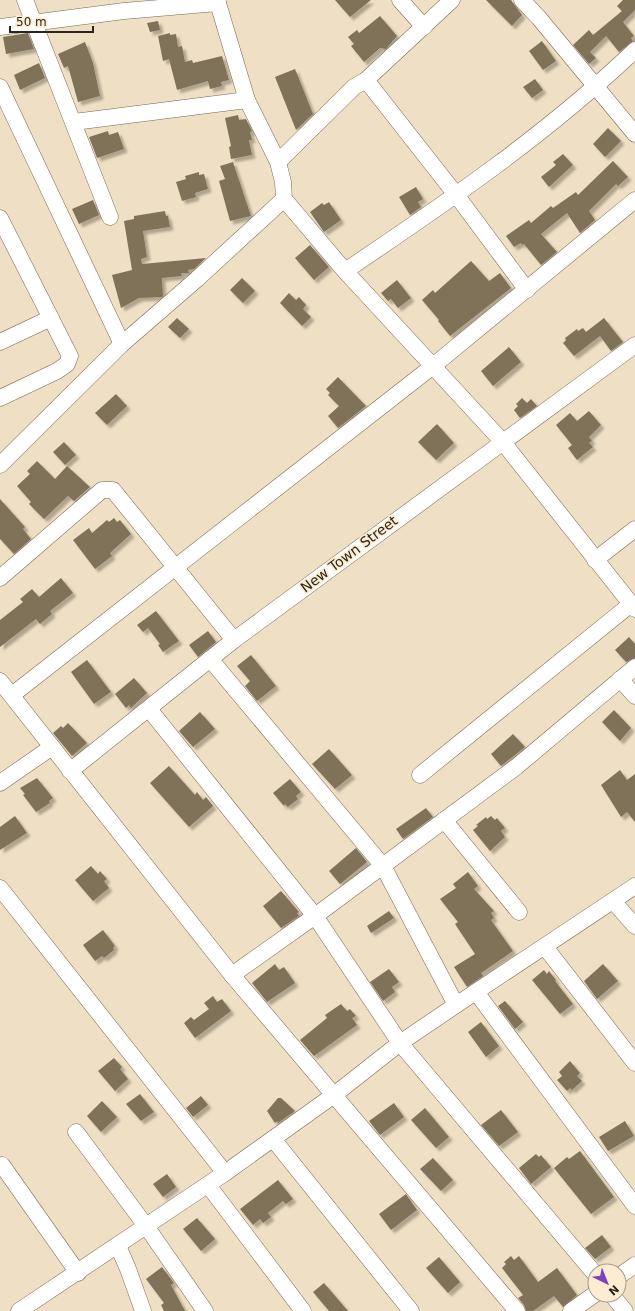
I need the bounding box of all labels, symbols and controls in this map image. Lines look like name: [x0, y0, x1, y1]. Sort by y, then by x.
scale bar: [10, 8, 93, 34]
text: 50 m: [16, 15, 47, 29]
street label: New Town Street: [297, 512, 401, 596]
north arrow: [587, 1263, 627, 1303]
text: N: [606, 1282, 621, 1298]

